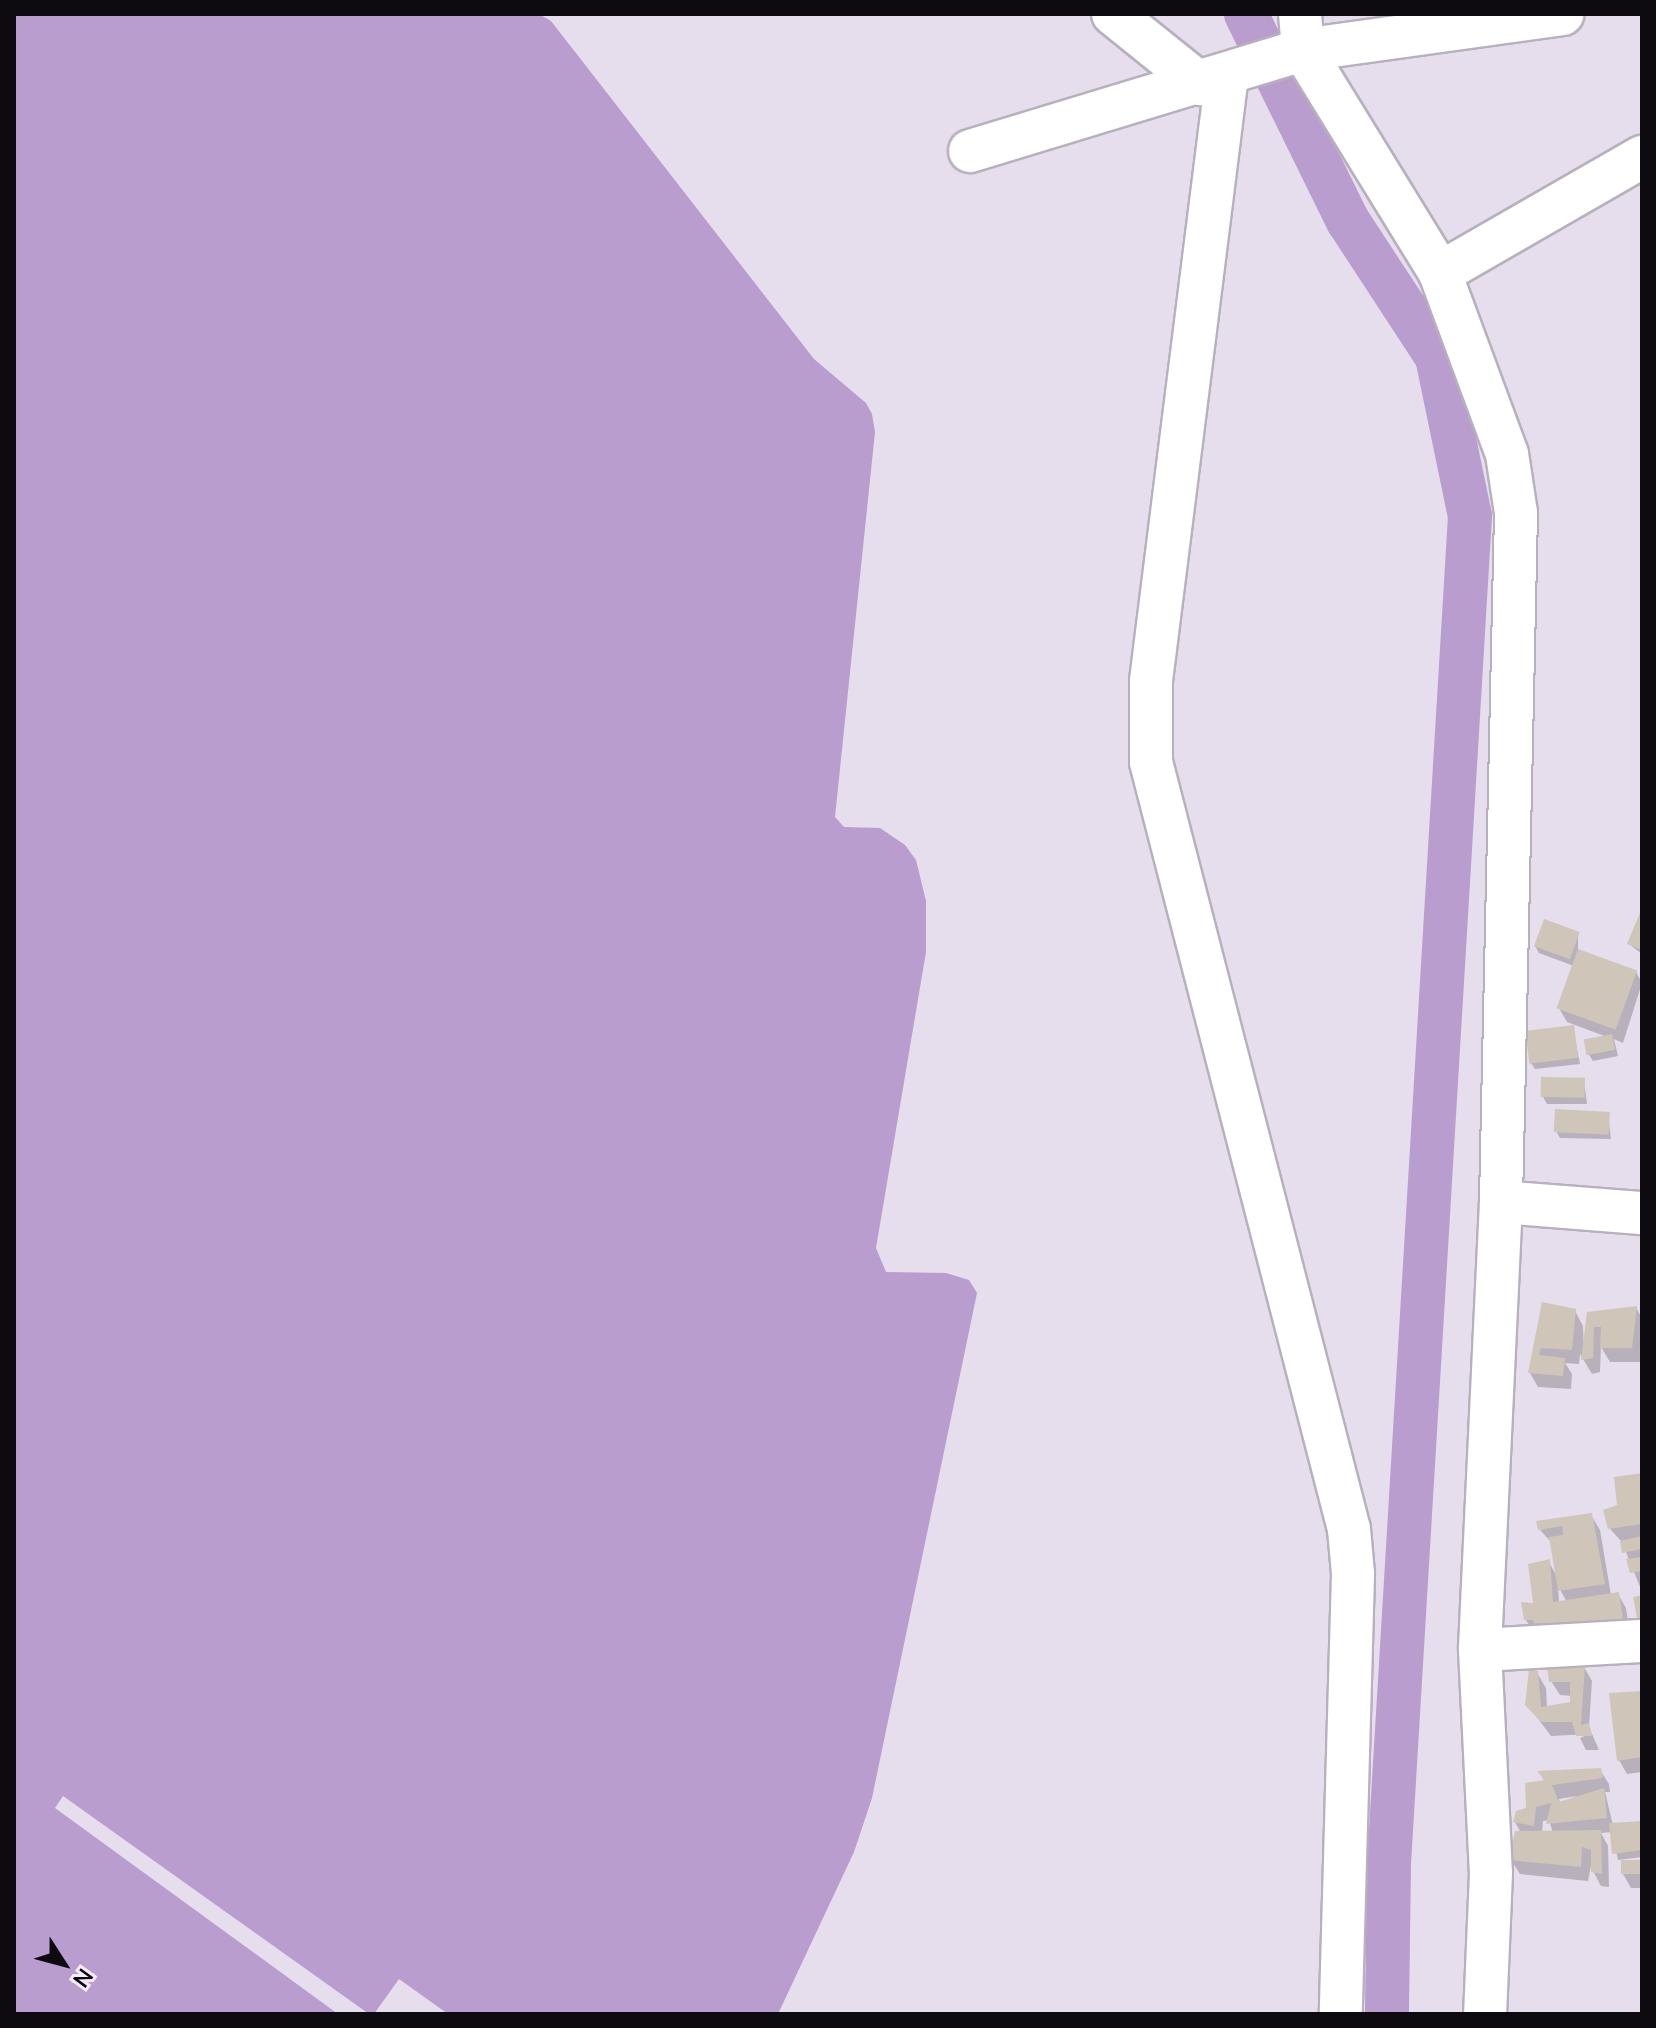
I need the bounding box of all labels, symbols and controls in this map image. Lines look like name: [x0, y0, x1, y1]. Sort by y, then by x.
north arrow: [24, 1924, 104, 2004]
text: N: [67, 1963, 100, 1993]

